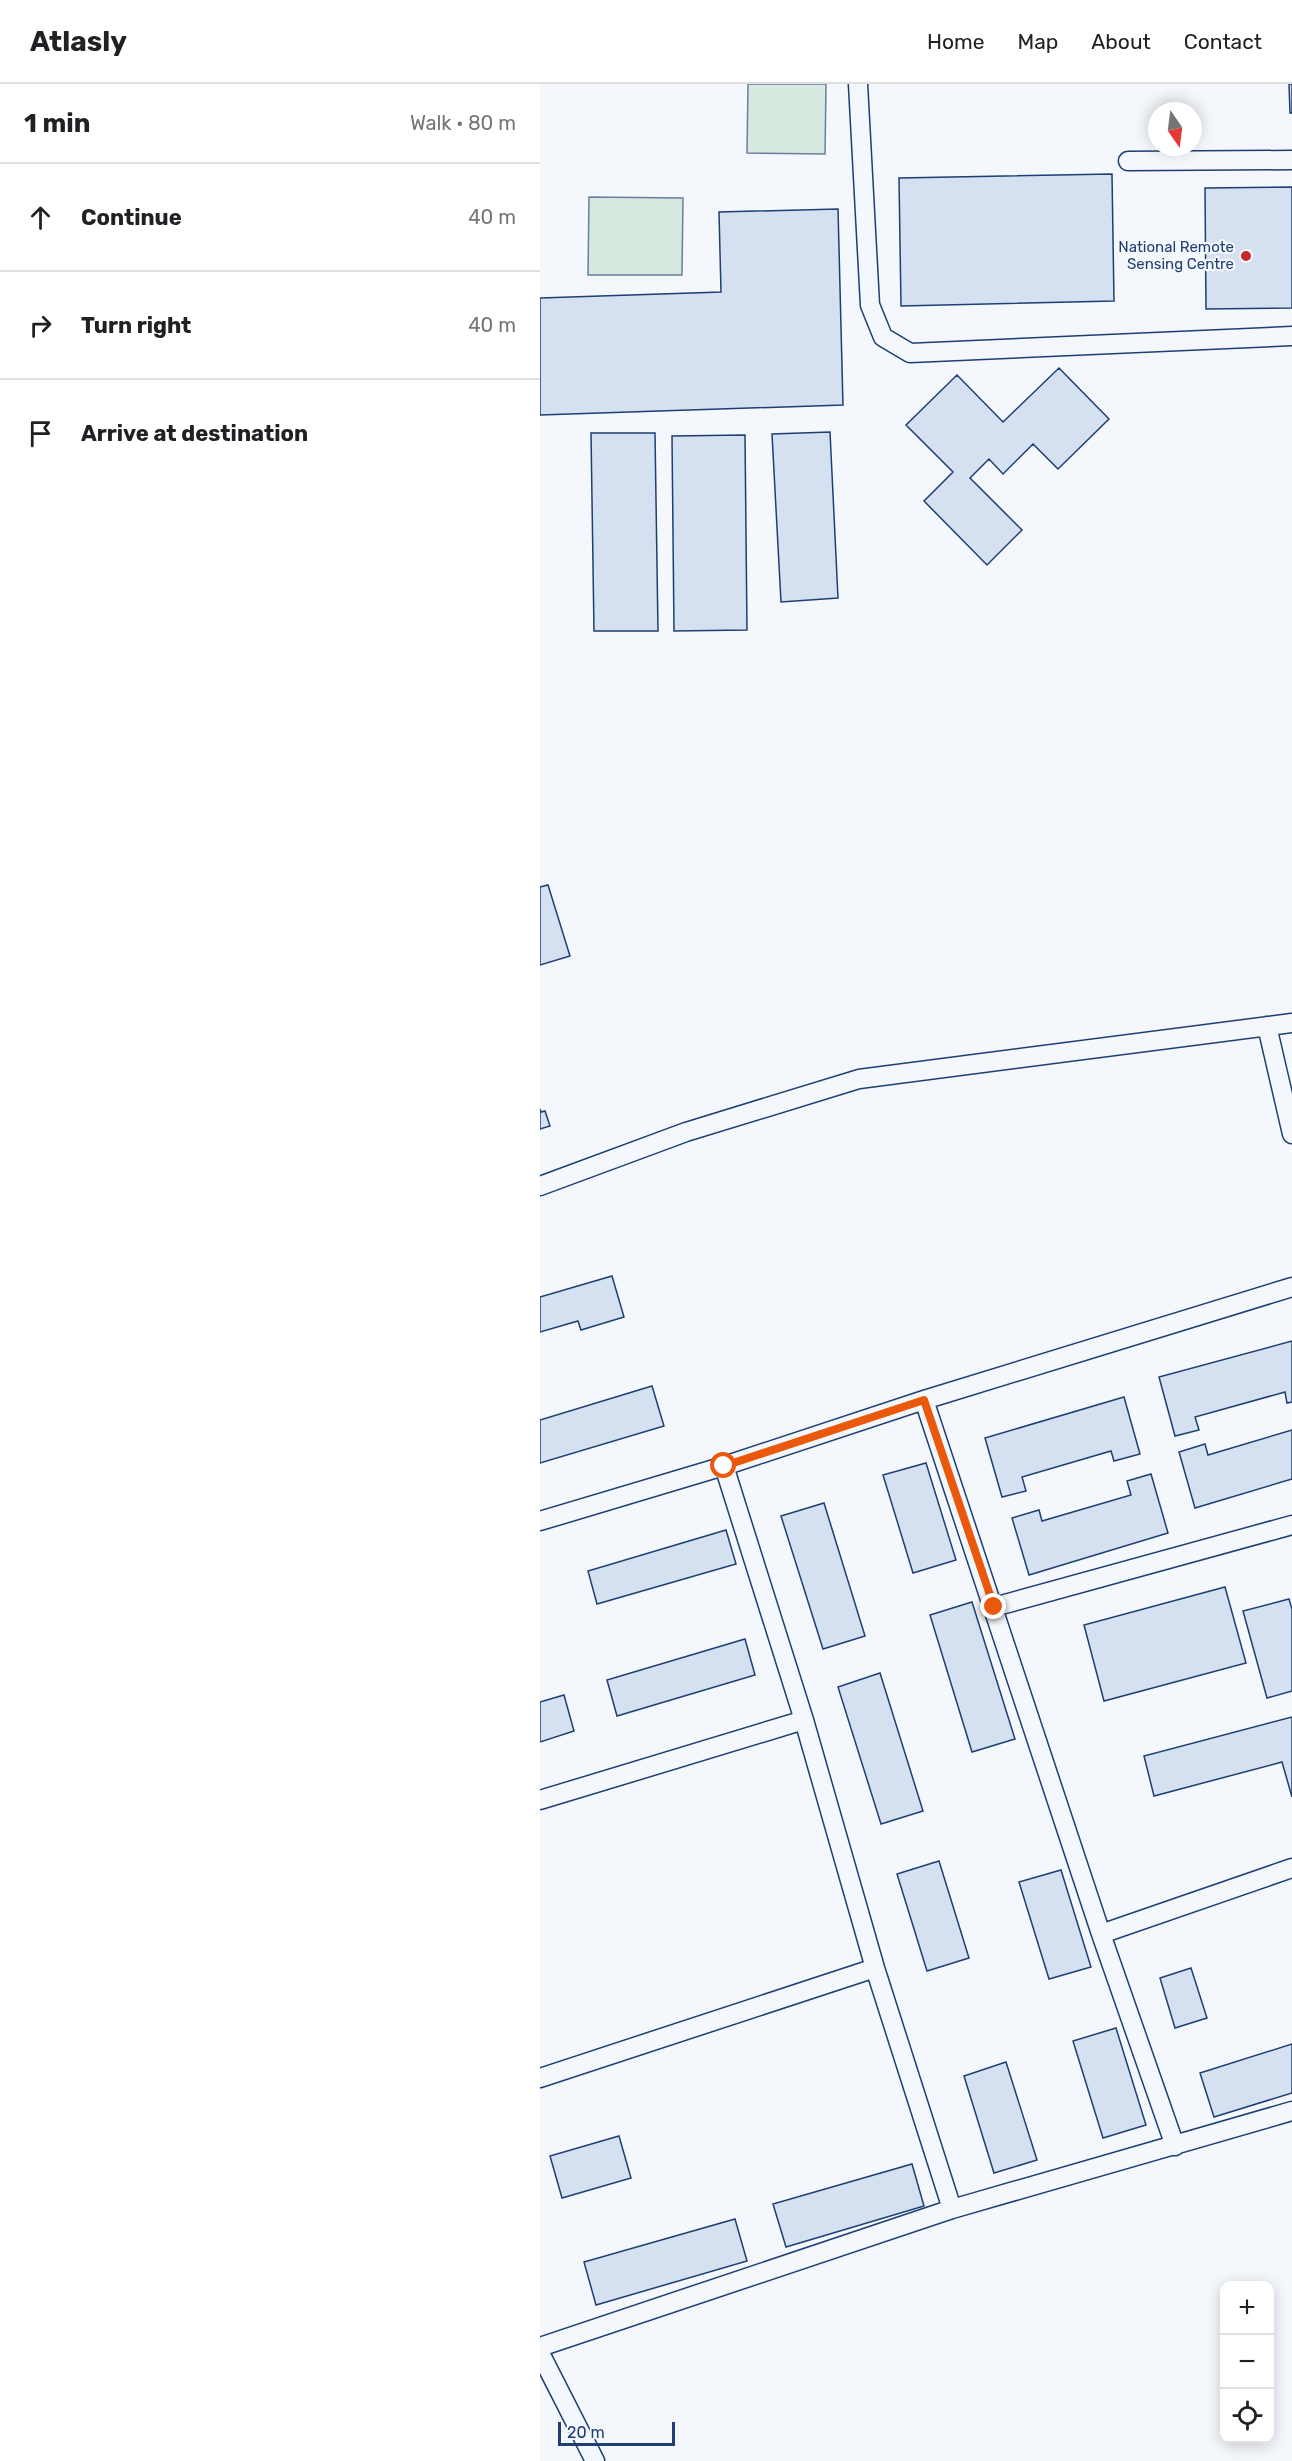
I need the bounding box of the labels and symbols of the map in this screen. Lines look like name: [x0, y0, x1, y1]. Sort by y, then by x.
north arrow: [1148, 102, 1202, 156]
place label: National Remote Sensing Centre: [1118, 238, 1234, 273]
marker: National Remote Sensing Centre: [1239, 249, 1253, 263]
route start: [710, 1452, 736, 1478]
route end: [980, 1593, 1006, 1619]
scale bar: [558, 2419, 675, 2446]

